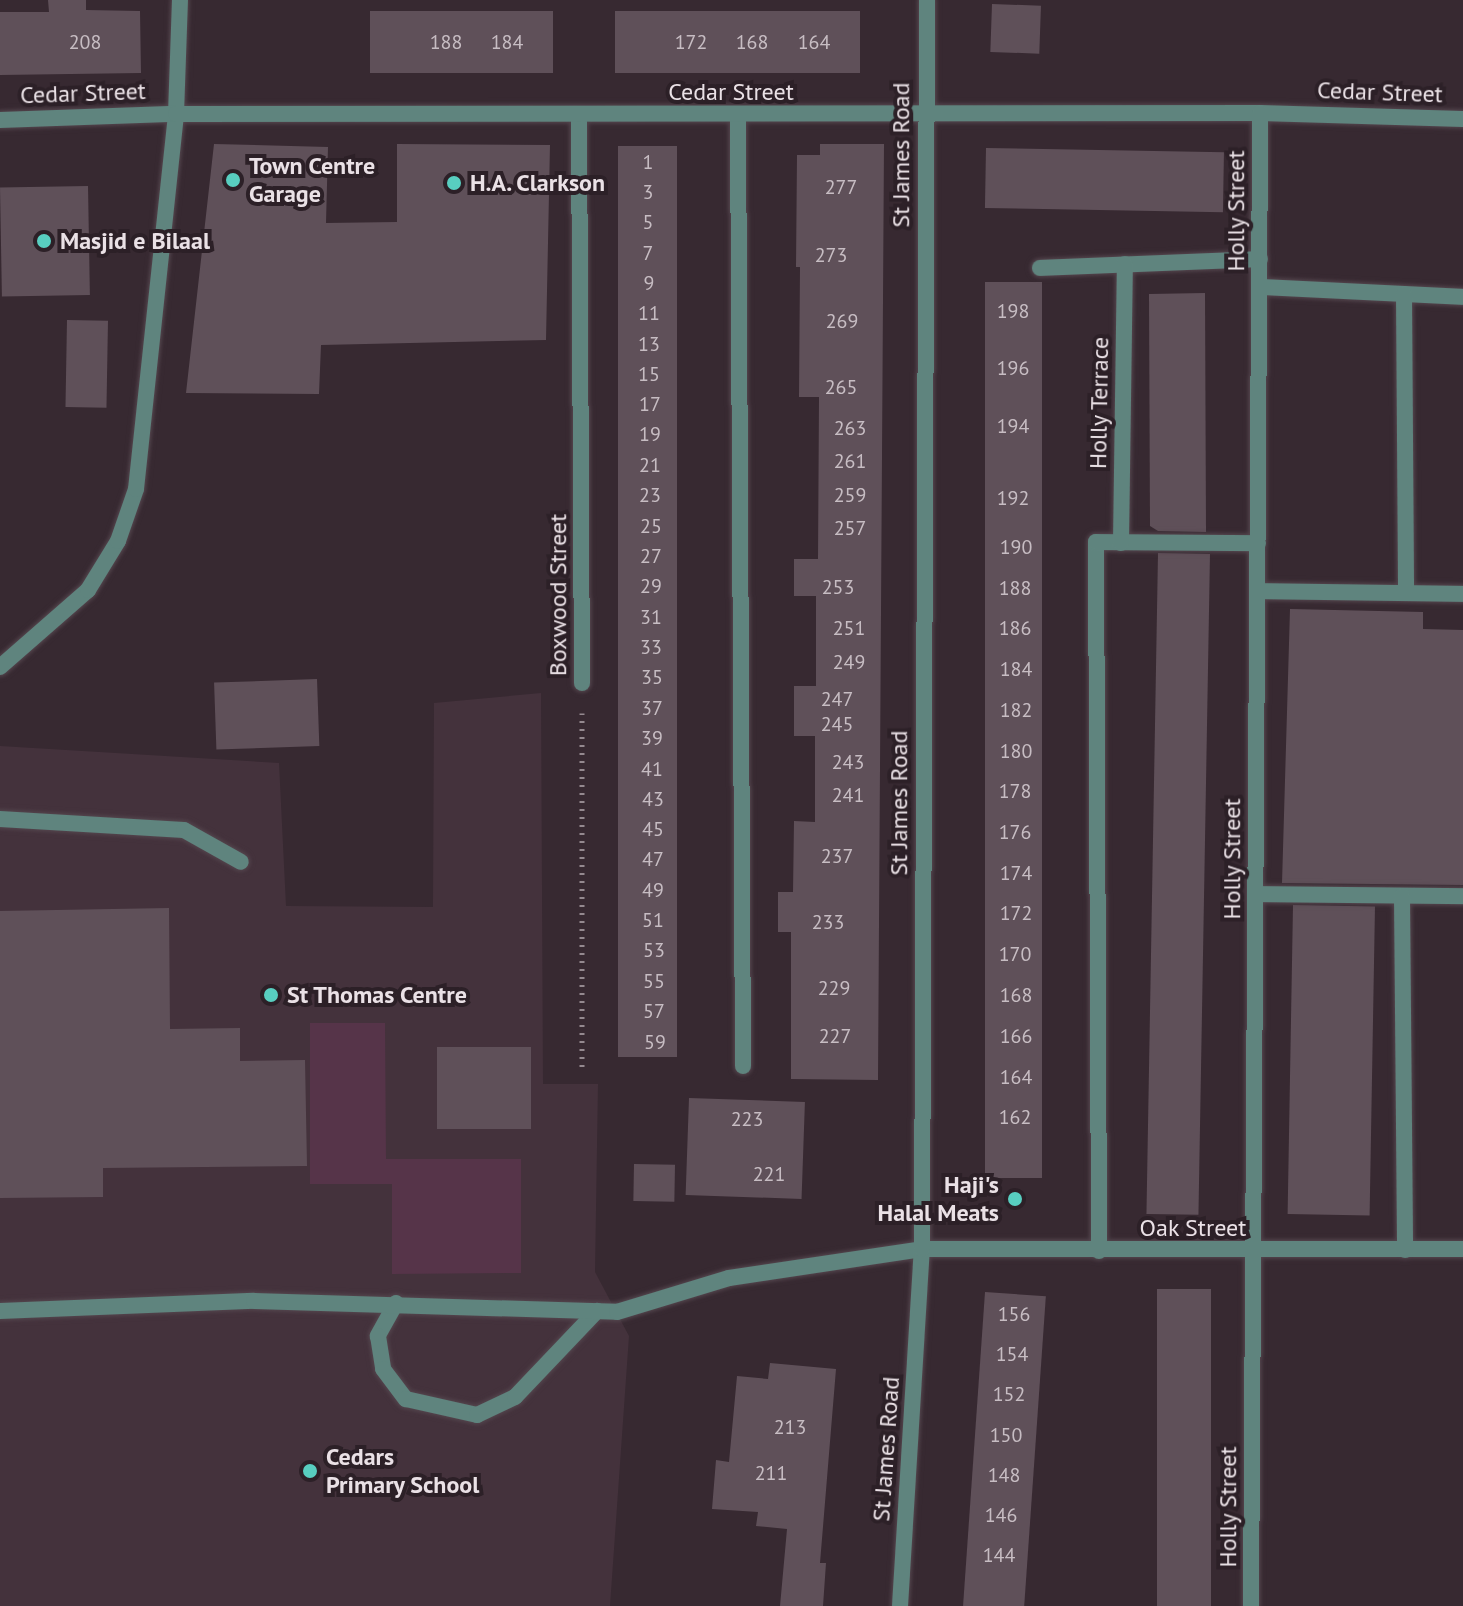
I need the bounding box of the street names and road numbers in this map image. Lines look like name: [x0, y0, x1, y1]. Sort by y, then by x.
street label: Cedar Street: [1317, 75, 1443, 109]
street label: Cedar Street: [20, 76, 146, 110]
street label: Cedar Street: [668, 78, 794, 106]
street label: St James Road: [887, 82, 915, 228]
street label: Holly Street: [1222, 150, 1250, 272]
street label: Holly Terrace: [1083, 336, 1115, 470]
street label: Boxwood Street: [544, 514, 572, 676]
street label: St James Road: [885, 730, 913, 876]
street label: Holly Street: [1218, 798, 1246, 920]
street label: Oak Street: [1139, 1214, 1247, 1242]
street label: St James Road: [867, 1376, 905, 1522]
street label: Holly Street: [1214, 1446, 1242, 1568]

